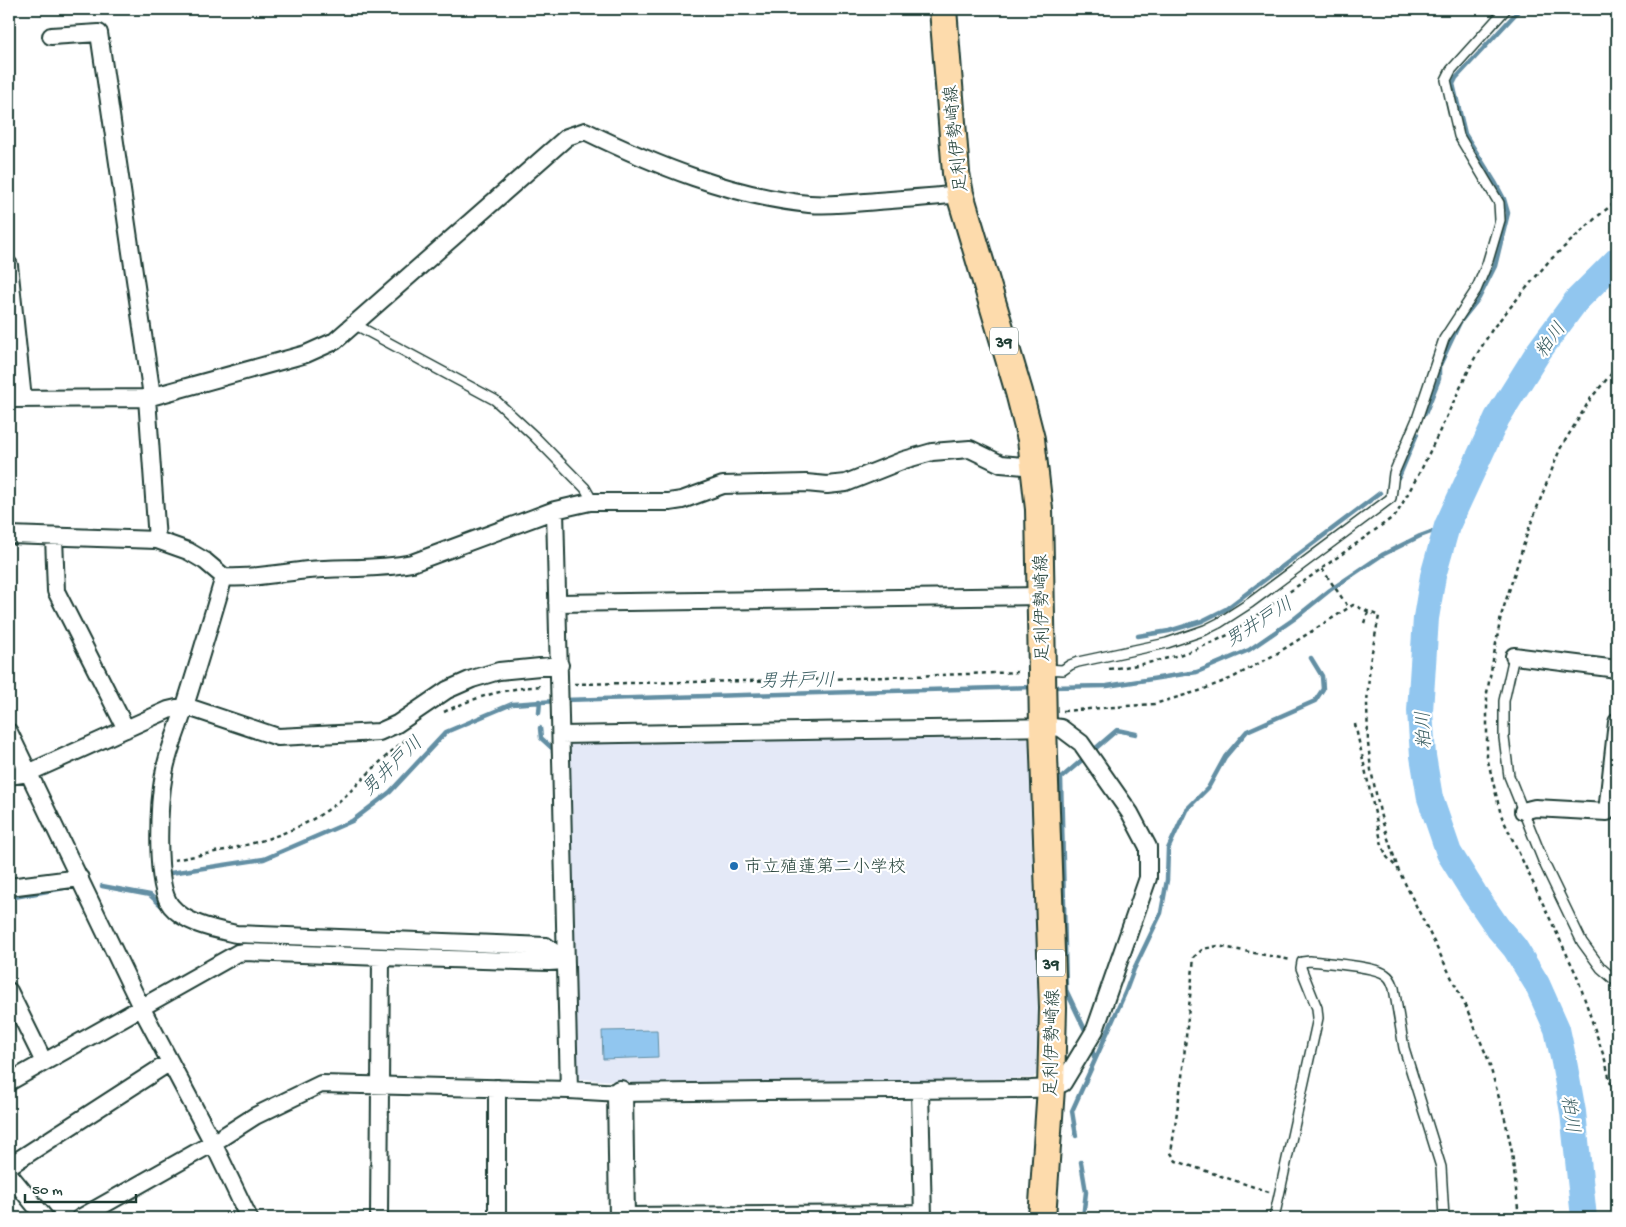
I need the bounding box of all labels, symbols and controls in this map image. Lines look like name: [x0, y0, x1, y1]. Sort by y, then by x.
street label: 足利伊勢崎線: [940, 84, 974, 194]
water label: 粕川: [1531, 319, 1572, 363]
road number: 39: [990, 328, 1018, 354]
street label: 足利伊勢崎線: [1031, 554, 1055, 662]
water label: 男井戸川: [1221, 593, 1298, 654]
water label: 男井戸川: [759, 669, 835, 695]
water label: 粕川: [1413, 710, 1438, 749]
water label: 男井戸川: [357, 732, 429, 802]
place label: 市立殖蓮第二小学校: [744, 857, 906, 879]
marker: 市立殖蓮第二小学校: [728, 860, 740, 872]
road number: 39: [1037, 950, 1065, 976]
street label: 足利伊勢崎線: [1041, 989, 1065, 1097]
water label: 粕川: [1555, 1094, 1583, 1135]
scale bar: [25, 1172, 136, 1204]
text: 50 m: [32, 1182, 63, 1200]

